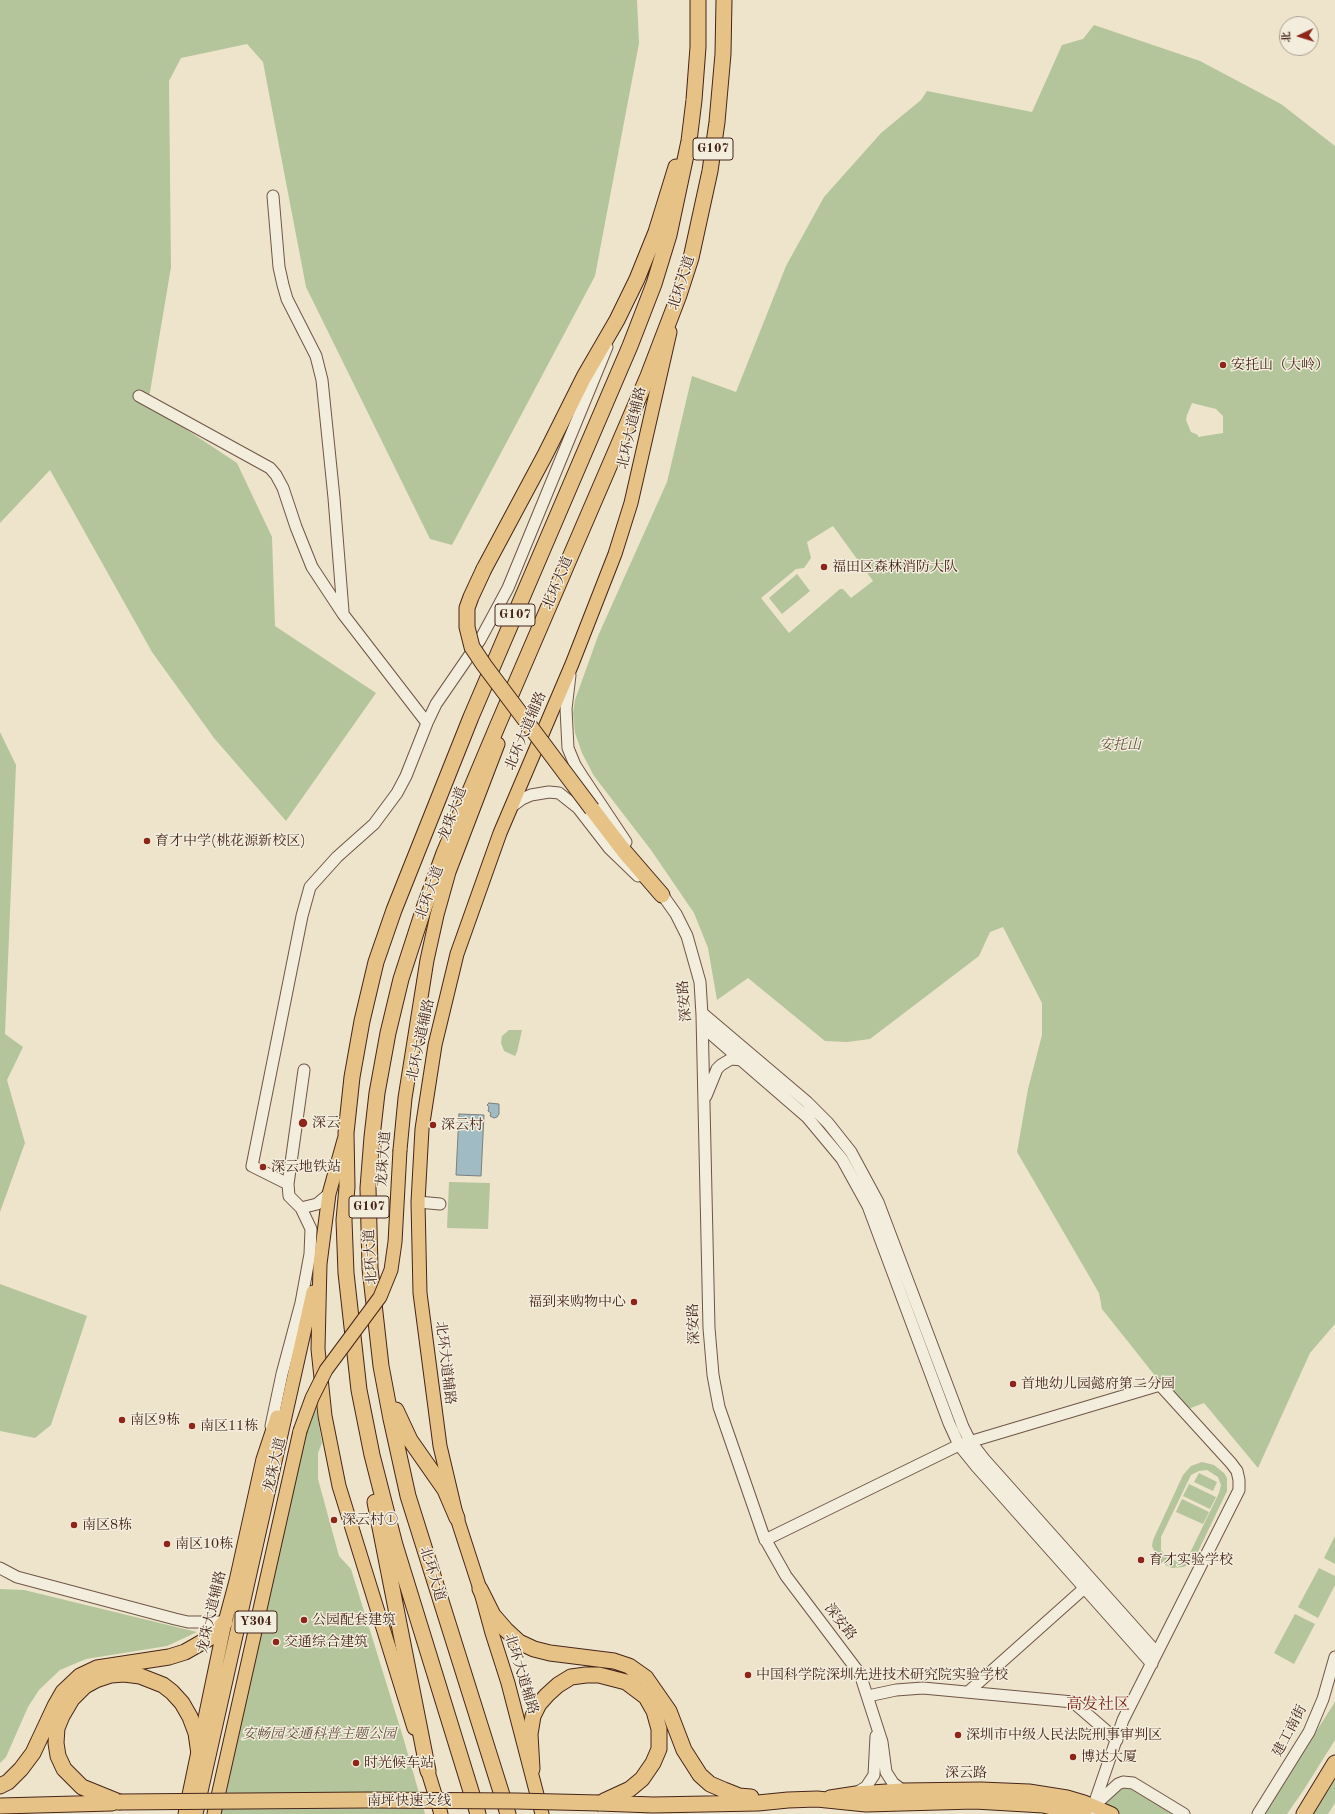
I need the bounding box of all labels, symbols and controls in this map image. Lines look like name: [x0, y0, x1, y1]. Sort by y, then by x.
north arrow: [1279, 16, 1319, 56]
text: 北: [1282, 31, 1293, 43]
road number: G107: [693, 138, 733, 160]
street label: 北环大道: [665, 254, 699, 312]
place label: 安托山（大岭）: [1231, 357, 1329, 373]
marker: 安托山（大岭）: [1218, 360, 1228, 370]
street label: 北环大道辅路: [614, 385, 650, 471]
street label: 北环大道: [539, 554, 577, 612]
place label: 福田区森林消防大队: [832, 559, 958, 575]
marker: 福田区森林消防大队: [819, 562, 829, 572]
road number: G107: [495, 604, 535, 626]
street label: 北环大道辅路: [502, 689, 550, 773]
park label: 安托山: [1099, 737, 1141, 753]
street label: 龙珠大道: [436, 785, 470, 843]
place label: 育才中学(桃花源新校区): [155, 833, 305, 849]
marker: 育才中学(桃花源新校区): [142, 836, 152, 846]
street label: 北环大道: [413, 864, 447, 922]
street label: 深安路: [675, 979, 695, 1023]
street label: 北环大道辅路: [404, 997, 438, 1083]
place label: 深云: [312, 1115, 340, 1131]
marker: 深云: [297, 1117, 309, 1129]
place label: 深云村: [441, 1117, 483, 1133]
marker: 深云村: [428, 1120, 438, 1130]
street label: 龙珠大道: [374, 1130, 394, 1188]
place label: 深云地铁站: [271, 1159, 341, 1175]
marker: 深云地铁站: [258, 1162, 268, 1172]
road number: G107: [349, 1196, 389, 1218]
street label: 北环大道: [361, 1229, 381, 1285]
place label: 福到来购物中心: [528, 1294, 626, 1310]
marker: 福到来购物中心: [629, 1297, 639, 1307]
street label: 深安路: [685, 1303, 703, 1345]
street label: 北环大道辅路: [432, 1320, 458, 1406]
place label: 首地幼儿园懿府第二分园: [1021, 1376, 1175, 1392]
marker: 首地幼儿园懿府第二分园: [1008, 1379, 1018, 1389]
place label: 南区9栋: [130, 1412, 180, 1428]
marker: 南区9栋: [117, 1415, 127, 1425]
place label: 南区11栋: [200, 1418, 258, 1434]
marker: 南区11栋: [187, 1421, 197, 1431]
street label: 龙珠大道: [261, 1436, 289, 1494]
place label: 深云村①: [342, 1512, 398, 1528]
marker: 深云村①: [329, 1515, 339, 1525]
place label: 南区8栋: [82, 1517, 132, 1533]
marker: 南区8栋: [69, 1520, 79, 1530]
place label: 南区10栋: [175, 1536, 233, 1552]
marker: 南区10栋: [162, 1539, 172, 1549]
street label: 北环大道: [416, 1545, 448, 1603]
place label: 育才实验学校: [1149, 1552, 1233, 1568]
marker: 育才实验学校: [1136, 1555, 1146, 1565]
street label: 龙珠大道辅路: [194, 1569, 230, 1655]
street label: 深安路: [820, 1600, 860, 1644]
road number: Y304: [235, 1611, 277, 1633]
place label: 公园配套建筑: [312, 1612, 396, 1628]
marker: 公园配套建筑: [299, 1615, 309, 1625]
street label: 北环大道辅路: [501, 1631, 541, 1717]
place label: 交通综合建筑: [284, 1634, 368, 1650]
marker: 交通综合建筑: [271, 1637, 281, 1647]
place label: 中国科学院深圳先进技术研究院实验学校: [756, 1667, 1008, 1683]
marker: 中国科学院深圳先进技术研究院实验学校: [743, 1670, 753, 1680]
district label: 高发社区: [1066, 1695, 1130, 1715]
street label: 建工南街: [1269, 1702, 1311, 1760]
park label: 安畅园交通科普主题公园: [242, 1726, 396, 1742]
place label: 深圳市中级人民法院刑事审判区: [966, 1727, 1162, 1743]
marker: 深圳市中级人民法院刑事审判区: [953, 1730, 963, 1740]
place label: 博达大厦: [1081, 1749, 1137, 1765]
marker: 博达大厦: [1068, 1752, 1078, 1762]
place label: 时光候车站: [364, 1755, 434, 1771]
marker: 时光候车站: [351, 1758, 361, 1768]
street label: 深云路: [945, 1765, 987, 1781]
street label: 南坪快速支线: [367, 1793, 451, 1809]

